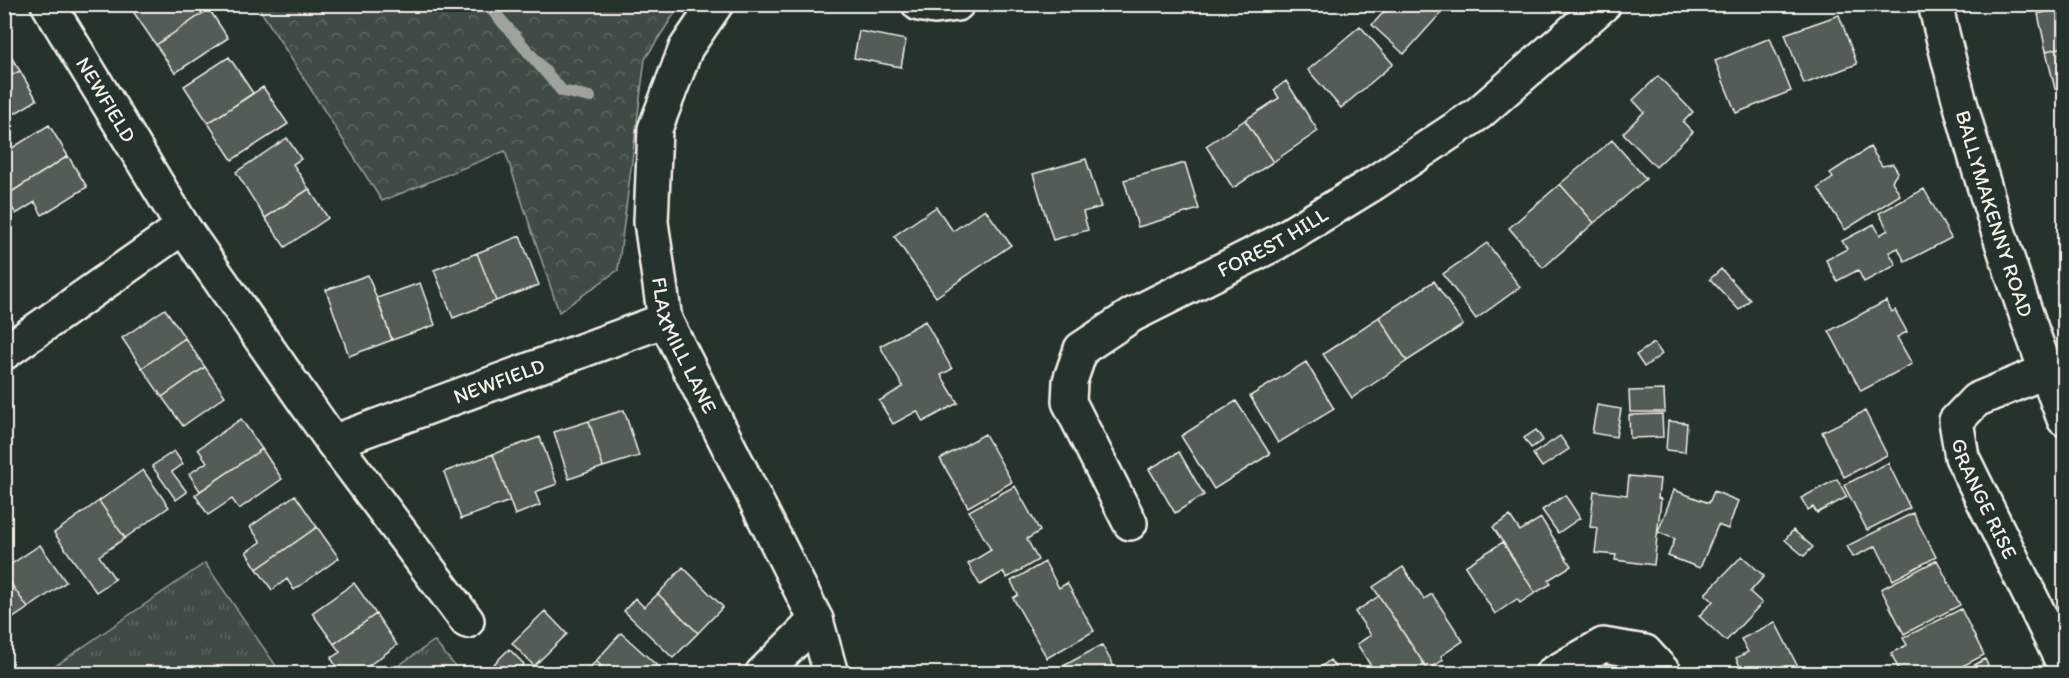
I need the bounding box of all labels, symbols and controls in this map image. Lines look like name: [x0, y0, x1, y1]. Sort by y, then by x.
street label: NEWFIELD: [71, 52, 142, 147]
street label: BALLYMAKENNY ROAD: [1951, 107, 2039, 320]
street label: FOREST HILL: [1213, 201, 1333, 282]
street label: FLAXMILL LANE: [647, 276, 723, 417]
street label: NEWFIELD: [450, 352, 548, 409]
street label: GRANGE RISE: [1947, 437, 2023, 563]

